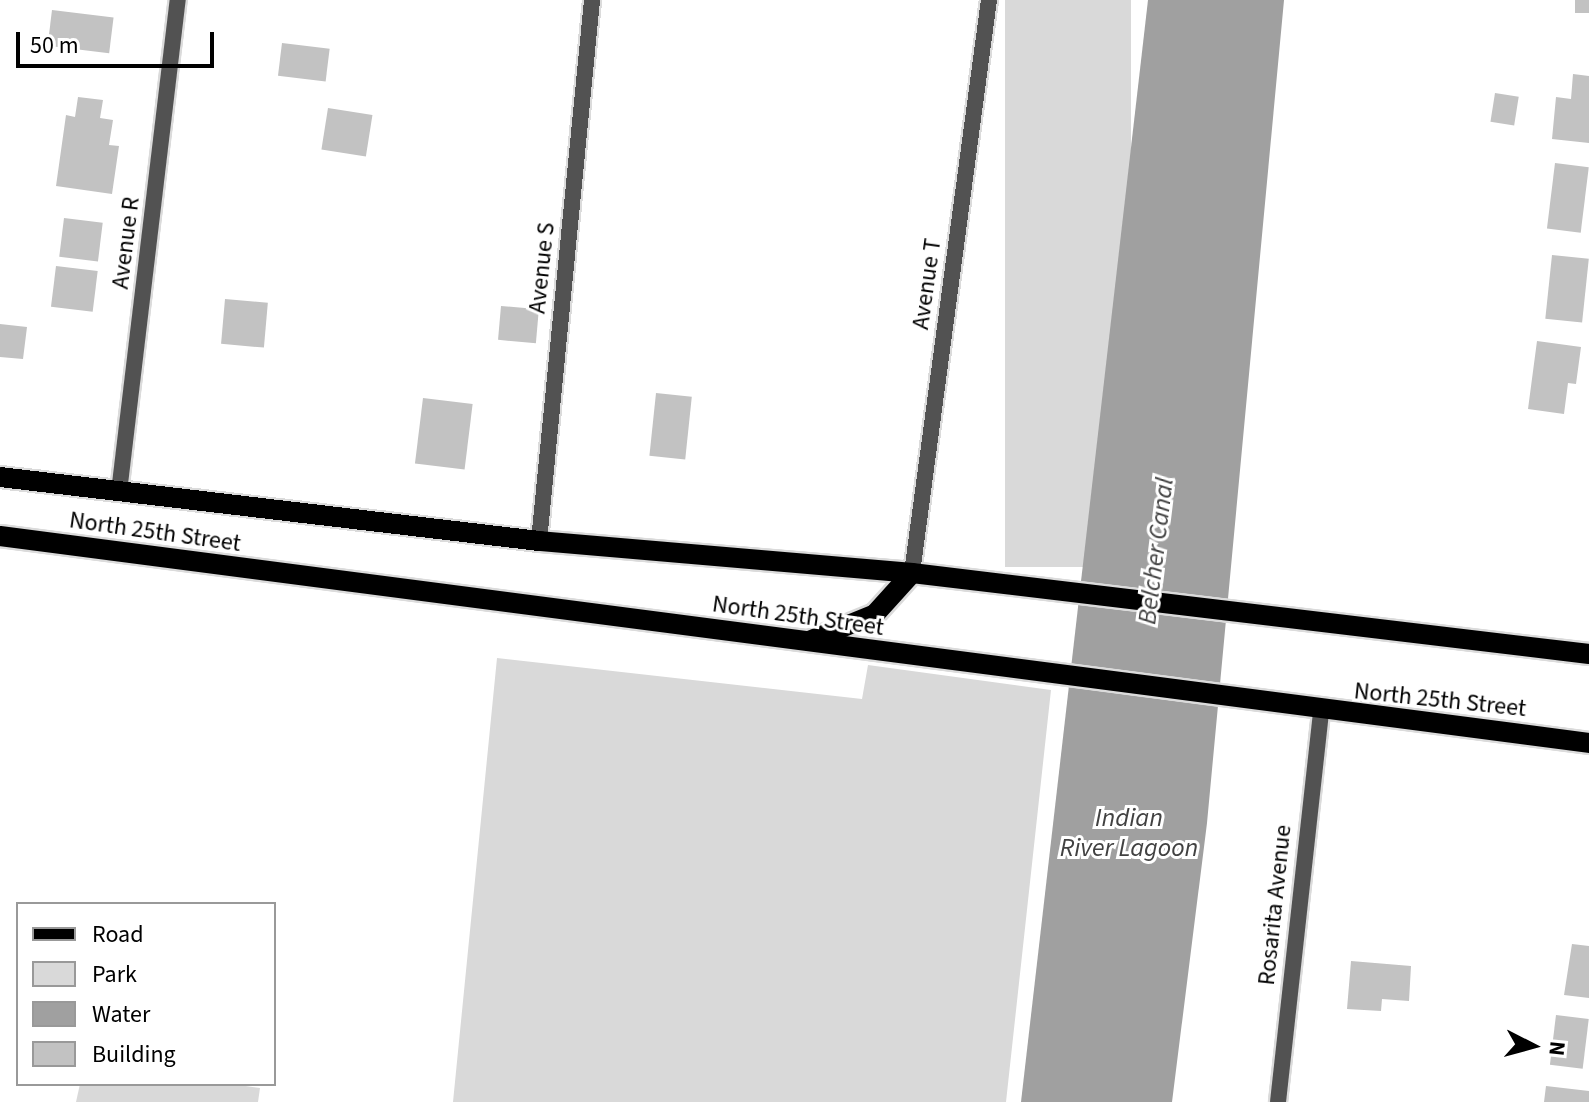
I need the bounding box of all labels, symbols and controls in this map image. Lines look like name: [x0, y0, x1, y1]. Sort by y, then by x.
scale bar: [20, 16, 218, 66]
text: 50 m: [30, 28, 79, 63]
street label: Avenue R: [106, 195, 146, 291]
street label: Avenue S: [523, 221, 561, 315]
street label: Avenue T: [906, 237, 948, 331]
water label: Belcher Canal: [1132, 476, 1180, 626]
street label: North 25th Street: [67, 506, 243, 558]
street label: North 25th Street: [710, 590, 886, 642]
street label: North 25th Street: [1353, 677, 1527, 723]
water label: Indian River Lagoon: [1060, 802, 1198, 864]
street label: Rosarita Avenue: [1252, 823, 1298, 987]
legend: [16, 902, 276, 1086]
text: Road: [92, 917, 144, 952]
text: Park: [92, 957, 137, 992]
text: Water: [92, 997, 150, 1032]
north arrow: [1493, 1006, 1573, 1086]
text: Building: [92, 1037, 176, 1072]
text: N: [1540, 1040, 1574, 1057]

